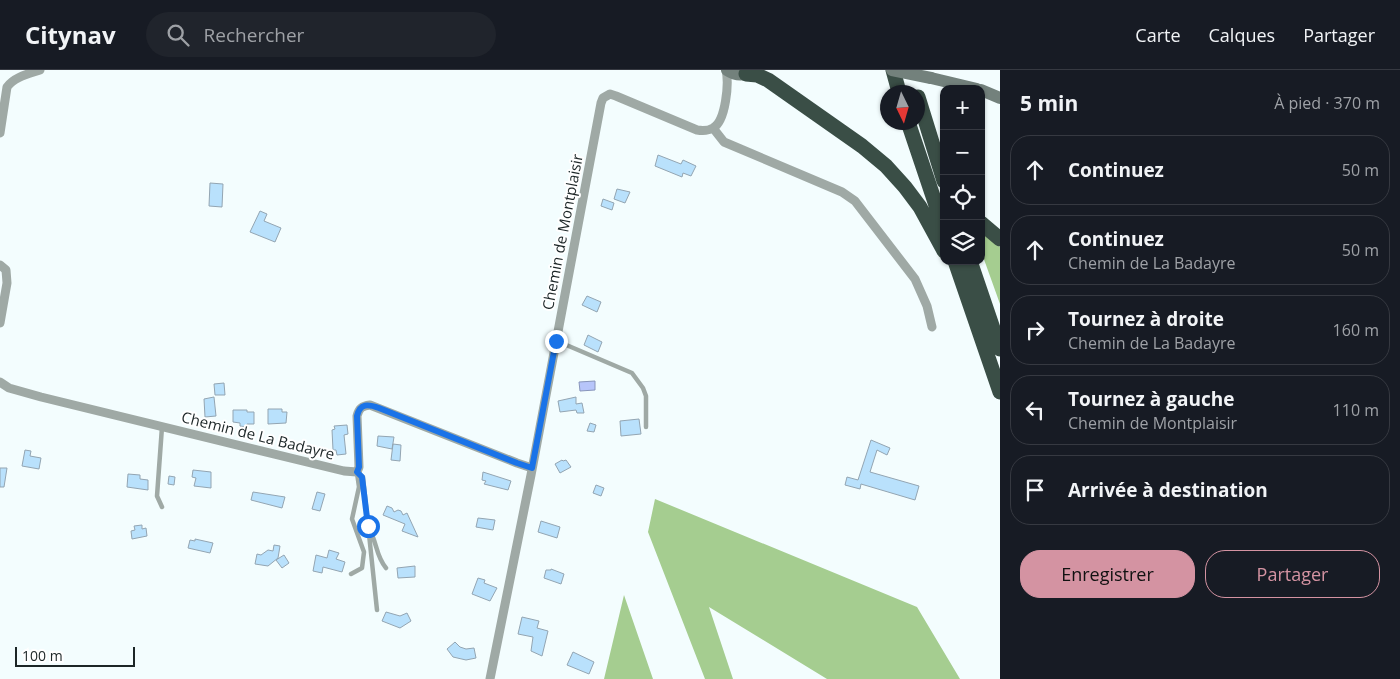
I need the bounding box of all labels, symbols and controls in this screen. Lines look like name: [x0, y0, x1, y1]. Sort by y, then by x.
search box: [146, 12, 496, 57]
text: Citynav: [25, 18, 116, 51]
icon: search: [164, 21, 192, 49]
text: Rechercher: [204, 22, 304, 48]
text: Carte: [1135, 23, 1181, 47]
text: Calques: [1209, 23, 1275, 47]
text: Partager: [1303, 23, 1375, 47]
north arrow: [880, 85, 925, 130]
map controls: [940, 85, 985, 265]
button: +: [940, 85, 985, 130]
text: 5 min: [1020, 89, 1078, 117]
text: À pied · 370 m: [1274, 92, 1380, 114]
button: −: [940, 130, 985, 175]
street label: Chemin de Montplaisir: [537, 152, 587, 312]
icon: ahead: [1021, 156, 1049, 184]
text: Continuez: [1068, 157, 1164, 183]
text: 50 m: [1342, 159, 1379, 181]
button: locate: [940, 175, 985, 220]
button: layers: [940, 220, 985, 265]
text: Continuez: [1068, 226, 1164, 252]
icon: ahead: [1021, 236, 1049, 264]
text: 50 m: [1342, 239, 1379, 261]
text: Chemin de La Badayre: [1068, 252, 1235, 274]
text: Tournez à droite: [1068, 306, 1224, 332]
icon: right: [1021, 316, 1049, 344]
text: 160 m: [1333, 319, 1379, 341]
route end: [545, 330, 568, 353]
text: Chemin de La Badayre: [1068, 332, 1235, 354]
text: Tournez à gauche: [1068, 386, 1234, 412]
icon: left: [1021, 396, 1049, 424]
text: 110 m: [1333, 399, 1379, 421]
street label: Chemin de La Badayre: [180, 406, 337, 464]
text: Chemin de Montplaisir: [1068, 412, 1237, 434]
icon: arrive: [1021, 476, 1049, 504]
text: Arrivée à destination: [1068, 477, 1268, 503]
route start: [357, 515, 380, 538]
button: Enregistrer: [1020, 550, 1195, 598]
button: Partager: [1205, 550, 1380, 598]
scale bar: [15, 644, 135, 667]
text: 100 m: [22, 646, 63, 665]

